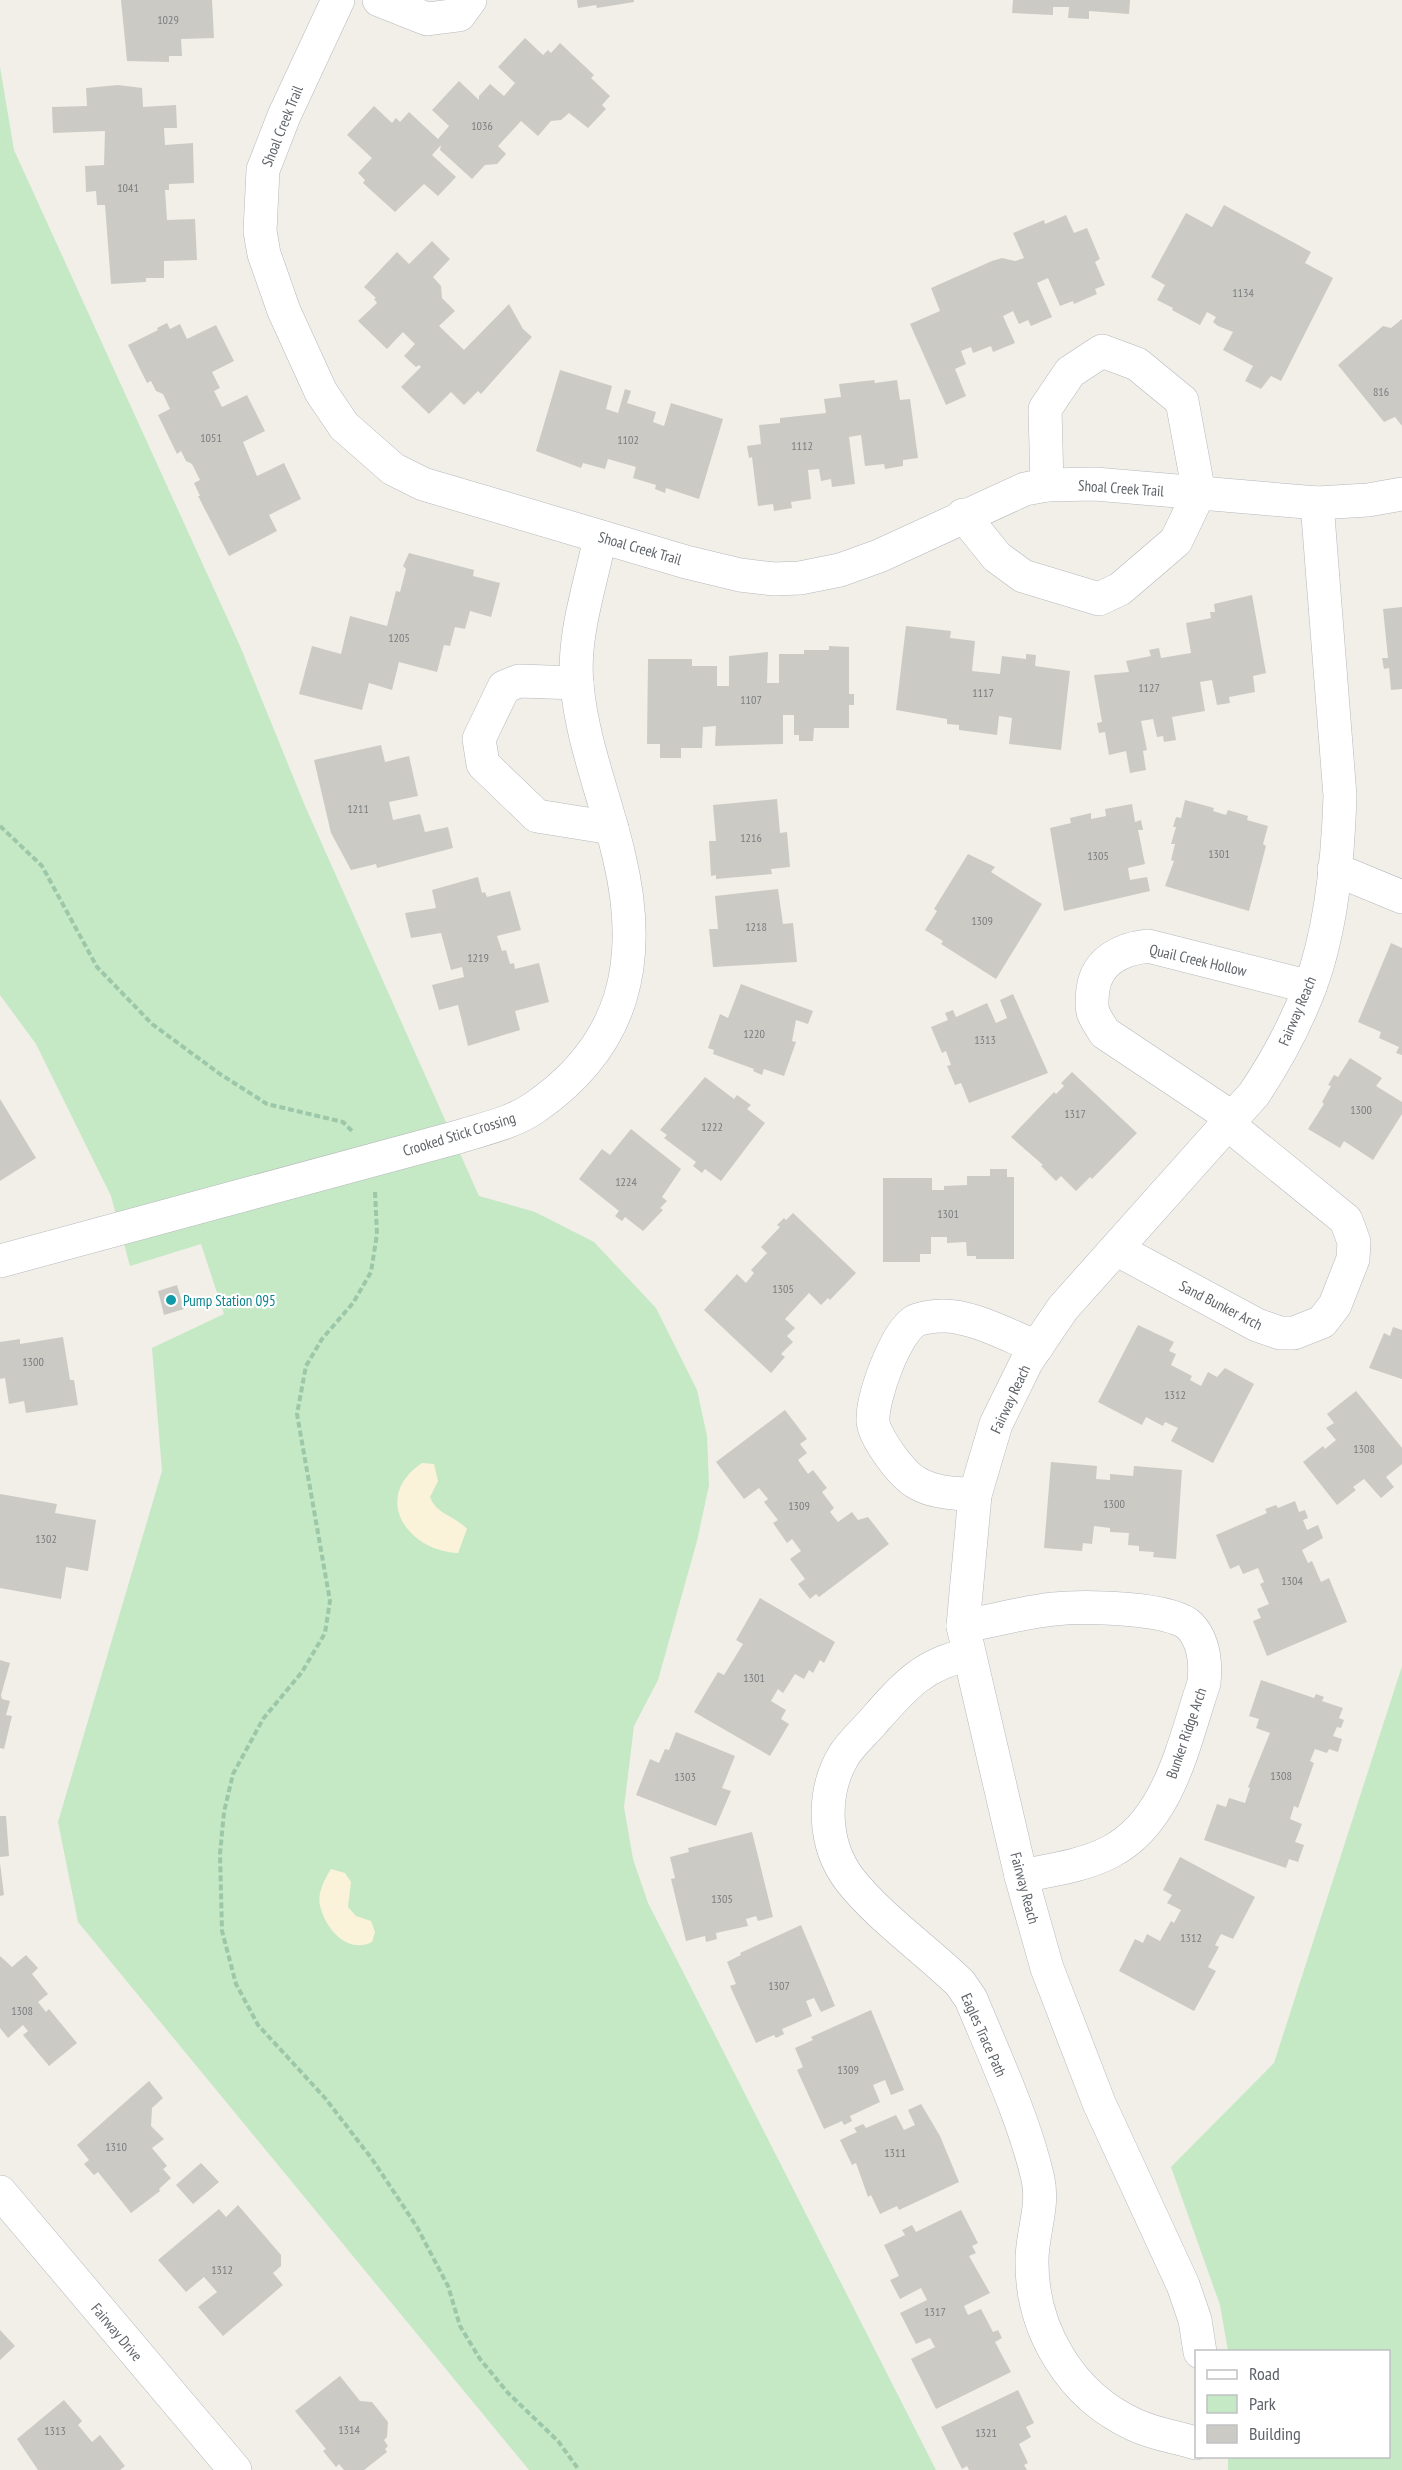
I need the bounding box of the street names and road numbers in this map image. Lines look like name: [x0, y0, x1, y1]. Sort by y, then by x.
street label: Shoal Creek Trail: [257, 82, 307, 169]
street label: Shoal Creek Trail: [1078, 476, 1165, 501]
street label: Shoal Creek Trail: [596, 527, 684, 569]
street label: Quail Creek Hollow: [1148, 940, 1249, 980]
street label: Fairway Reach: [1274, 973, 1320, 1049]
street label: Crooked Stick Crossing: [400, 1108, 518, 1160]
street label: Sand Bunker Arch: [1176, 1276, 1266, 1334]
street label: Fairway Reach: [986, 1362, 1034, 1436]
street label: Bunker Ridge Arch: [1162, 1685, 1210, 1781]
street label: Fairway Reach: [1006, 1850, 1044, 1926]
street label: Eagles Trace Path: [957, 1990, 1011, 2080]
street label: Fairway Drive: [87, 2299, 147, 2365]

